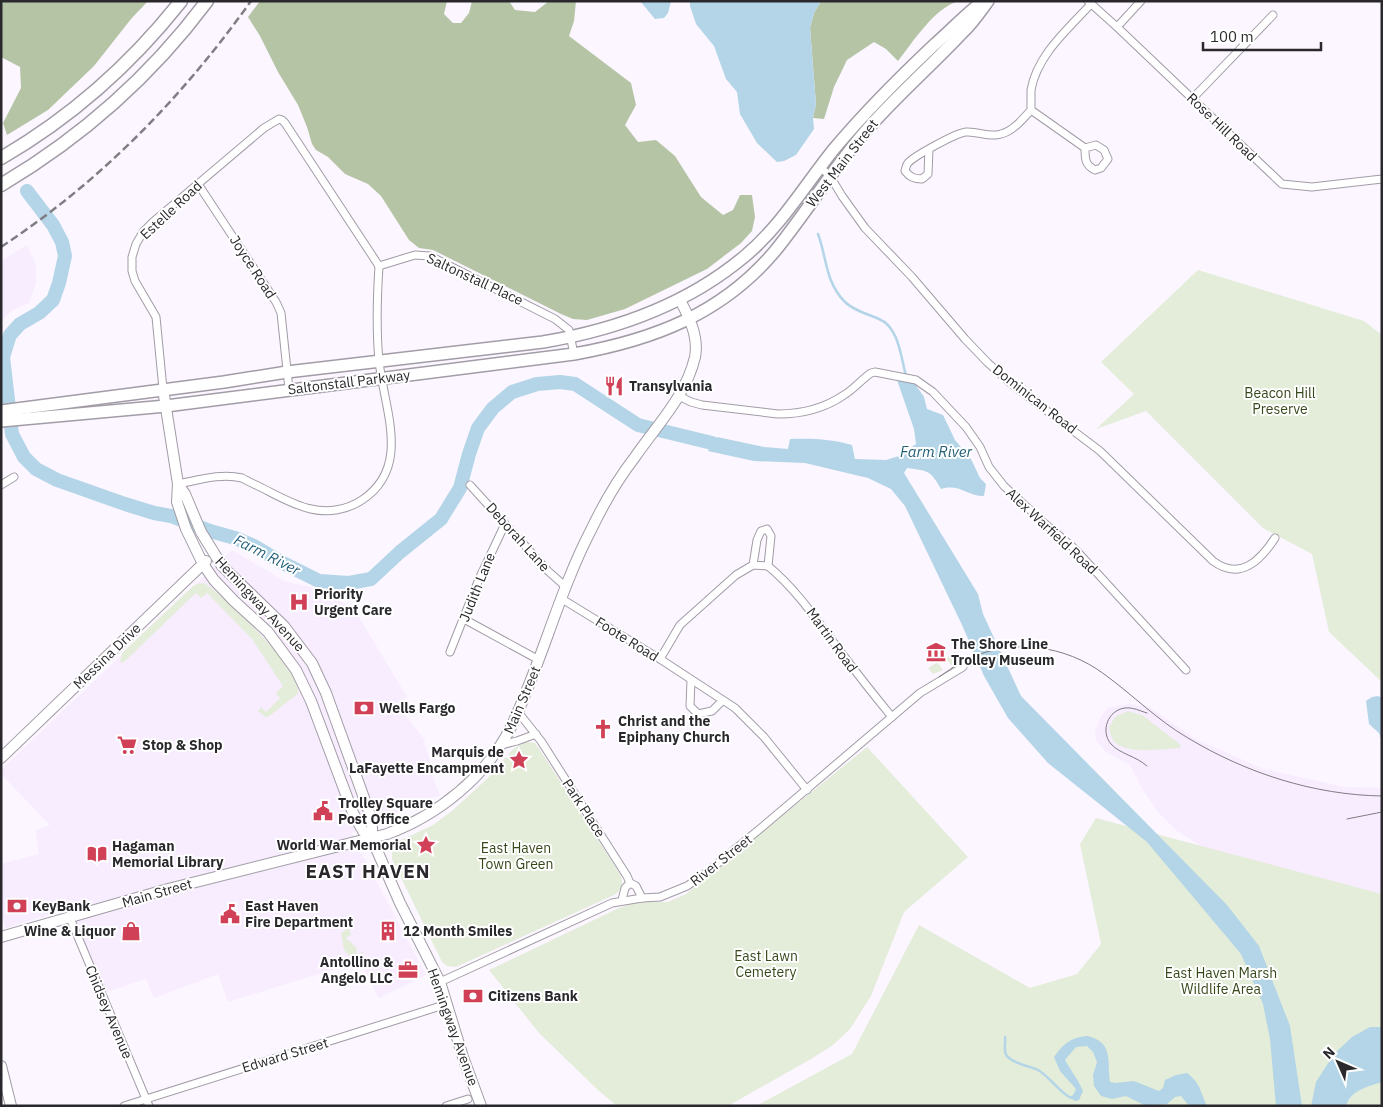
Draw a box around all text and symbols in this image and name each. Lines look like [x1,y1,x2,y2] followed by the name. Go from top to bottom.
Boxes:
[1203,20,1320,52] scale bar
[1210,27,1254,46] text: 100 m
[1183,89,1261,165] street label: Rose Hill Road
[802,115,882,211] street label: West Main Street
[136,177,206,243] street label: Estelle Road
[226,232,280,302] street label: Joyce Road
[424,249,526,309] street label: Saltonstall Place
[989,360,1081,438] street label: Dominican Road
[287,366,411,398] street label: Saltonstall Parkway
[603,375,625,397] restaurant icon: Transylvania
[629,377,713,395] place label: Transylvania
[1244,384,1316,418] park label: Beacon Hill Preserve
[900,442,972,461] water label: Farm River
[1002,484,1102,578] street label: Alex Warfield Road
[482,499,554,576] street label: Deborah Lane
[231,530,304,580] water label: Farm River
[455,549,499,624] street label: Judith Lane
[211,553,309,656] street label: Hemingway Avenue
[314,585,392,619] place label: Priority Urgent Care
[288,591,310,613] hospital icon: Priority Urgent Care
[802,604,862,676] street label: Martin Road
[592,613,662,665] street label: Foote Road
[69,619,145,693] street label: Messina Drive
[951,635,1055,669] place label: The Shore Line Trolley Museum
[925,641,947,663] museum icon: The Shore Line Trolley Museum
[500,663,544,737] street label: Main Street
[353,697,375,719] bank icon: Wells Fargo
[379,699,456,717] place label: Wells Fargo
[618,712,730,746] place label: Christ and the Epiphany Church
[592,718,614,740] church icon: Christ and the Epiphany Church
[116,734,138,756] supermarket icon: Stop & Shop
[142,736,223,754] place label: Stop & Shop
[349,743,504,777] place label: Marquis de LaFayette Encampment
[508,749,530,771] place icon: Marquis de LaFayette Encampment
[558,775,610,841] street label: Park Place
[338,794,433,828] place label: Trolley Square Post Office
[312,800,334,822] public building icon: Trolley Square Post Office
[686,830,756,890] street label: River Street
[415,834,437,856] place icon: World War Memorial
[276,836,411,854] place label: World War Memorial
[112,837,224,871] place label: Hagaman Memorial Library
[479,839,554,873] park label: East Haven Town Green
[86,843,108,865] library icon: Hagaman Memorial Library
[306,859,430,883] district label: EAST HAVEN
[120,874,194,912] street label: Main Street
[6,895,28,917] bank icon: KeyBank
[32,897,91,915] place label: KeyBank
[245,897,353,931] place label: East Haven Fire Department
[219,903,241,925] public building icon: East Haven Fire Department
[120,920,142,942] shop icon: Wine & Liquor
[377,920,399,942] building icon: 12 Month Smiles
[24,922,116,940] place label: Wine & Liquor
[403,922,512,940] place label: 12 Month Smiles
[734,947,798,981] park label: East Lawn Cemetery
[320,953,394,987] place label: Antollino & Angelo LLC
[397,959,419,981] office icon: Antollino & Angelo LLC
[81,963,137,1062] street label: Chidsey Avenue
[1165,964,1277,998] park label: East Haven Marsh Wildlife Area
[423,966,483,1089] street label: Hemingway Avenue
[462,985,484,1007] bank icon: Citizens Bank
[488,987,579,1005] place label: Citizens Bank
[240,1033,330,1077] street label: Edward Street
[1313,1037,1363,1087] north arrow
[1319,1043,1339,1063] text: N

